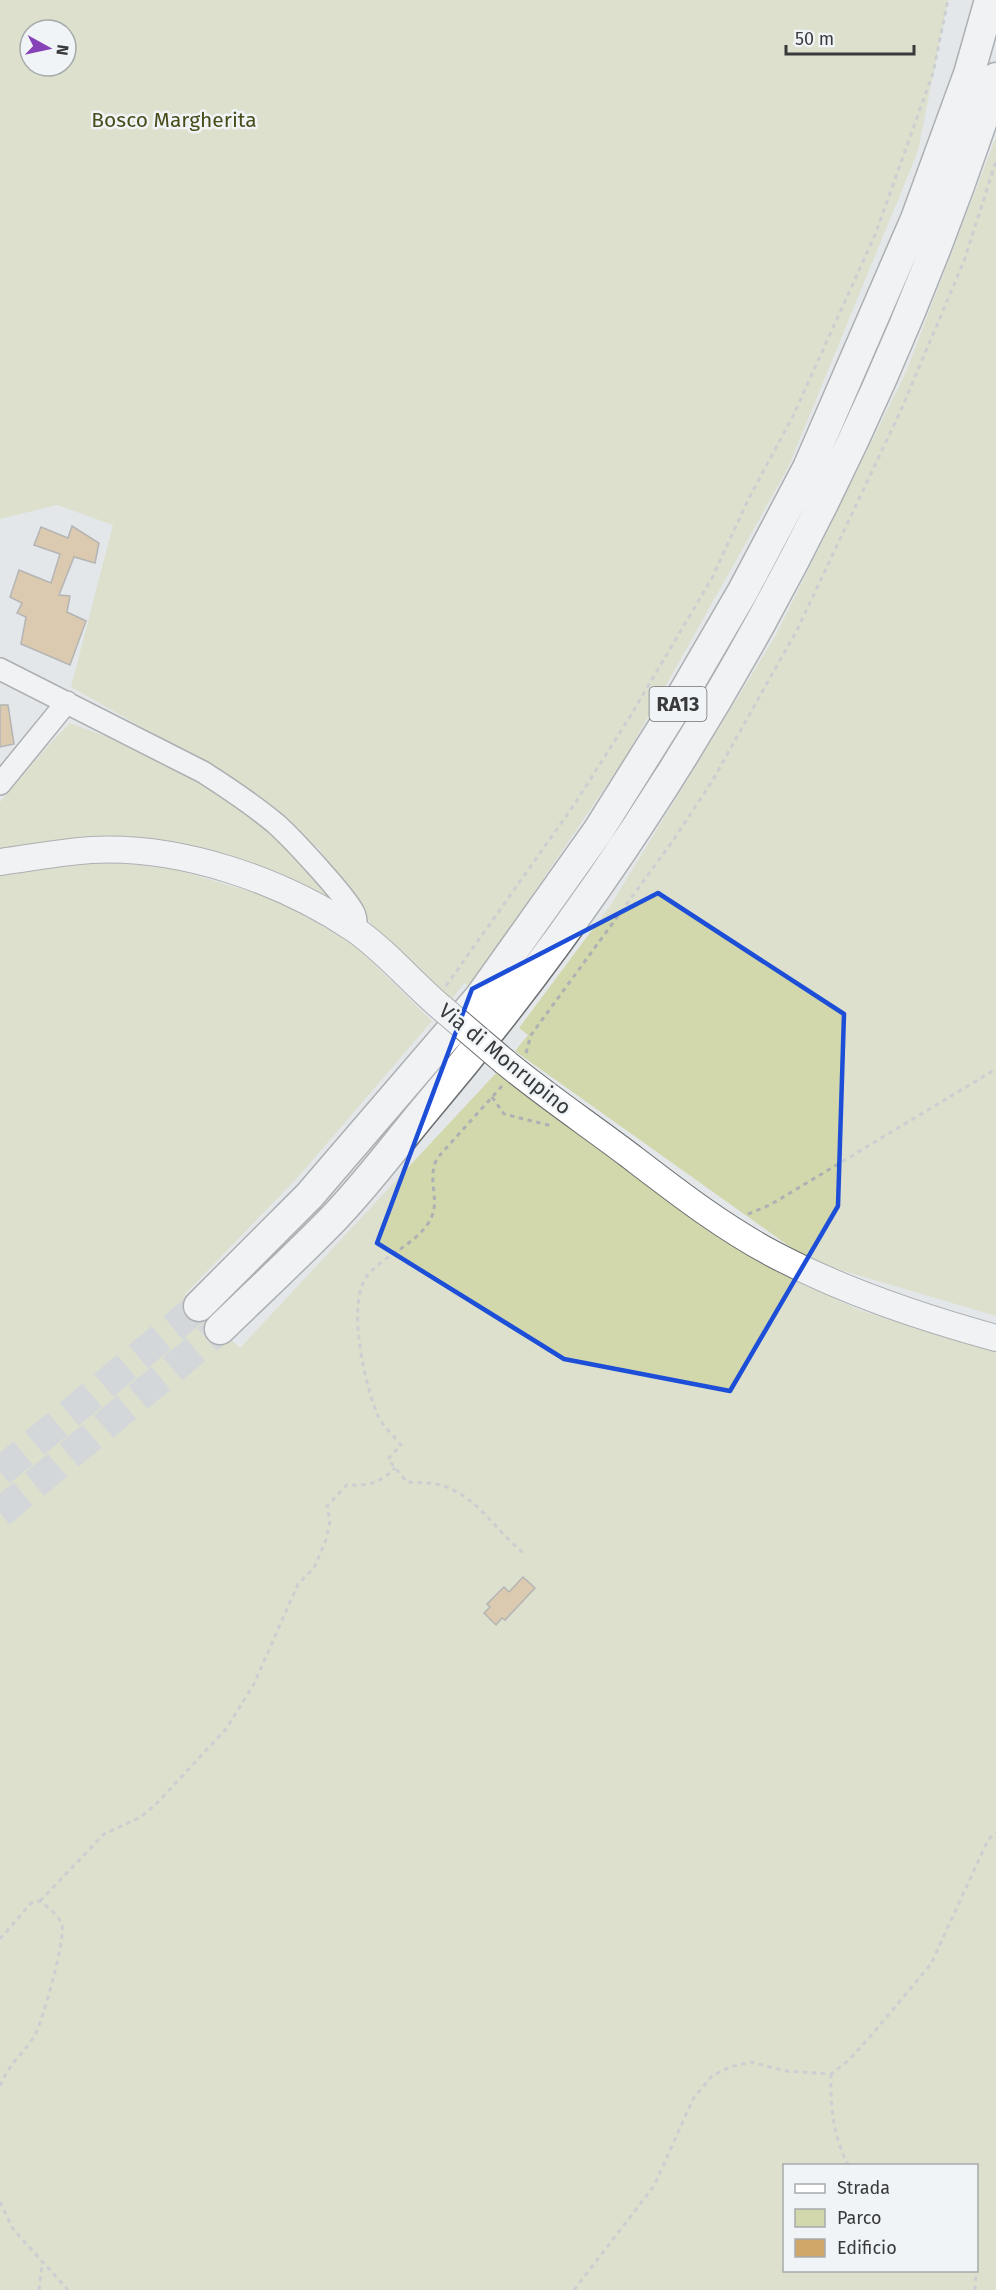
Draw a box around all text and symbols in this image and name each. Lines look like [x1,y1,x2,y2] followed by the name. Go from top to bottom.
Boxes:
[18,18,78,78] north arrow
[786,18,914,56] scale bar
[795,28,834,50] text: 50 m
[52,43,73,57] text: N
[91,107,257,133] park label: Bosco Margherita
[650,687,706,721] road number: RA13
[434,998,576,1120] street label: Via di Monrupino
[783,2164,978,2272] legend
[837,2177,890,2199] text: Strada
[837,2207,881,2229] text: Parco
[837,2237,897,2259] text: Edificio

